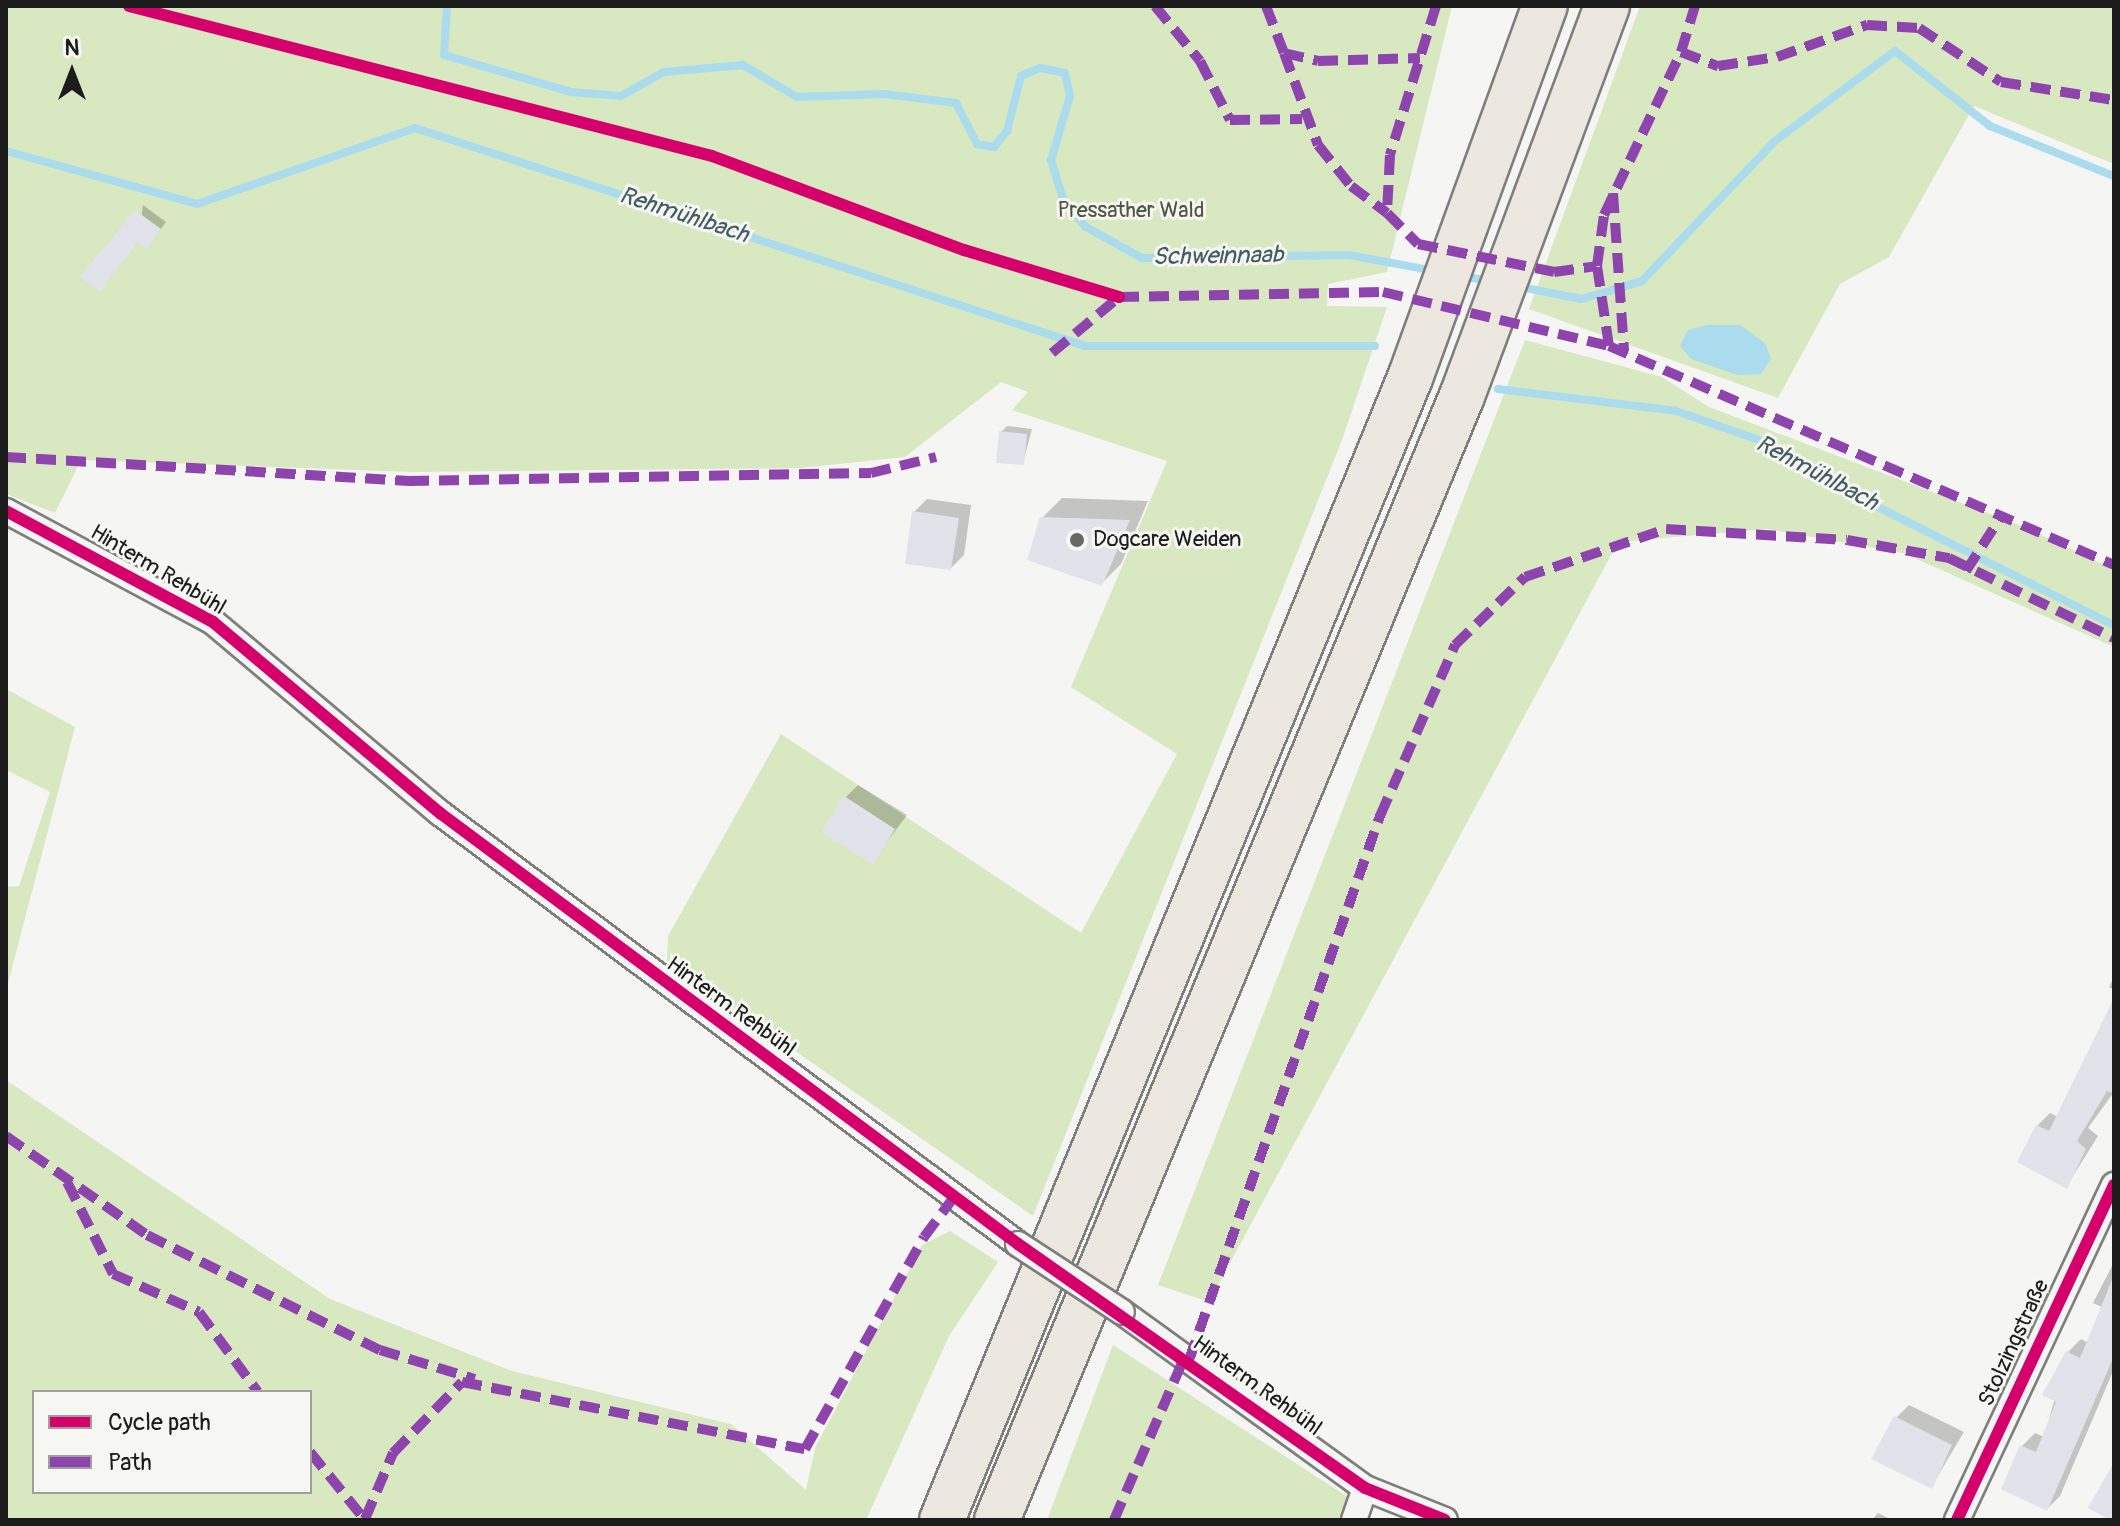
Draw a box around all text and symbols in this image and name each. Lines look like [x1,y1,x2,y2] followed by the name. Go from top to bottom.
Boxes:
[32,32,112,112] north arrow
[65,34,79,62] text: N
[616,181,752,249] water label: Rehmühlbach
[1058,198,1204,224] park label: Pressather Wald
[1152,240,1284,272] water label: Schweinnaab
[1751,429,1883,517] water label: Rehmühlbach
[85,519,231,621] street label: Hinterm Rehbühl
[1093,527,1242,553] place label: Dogcare Weiden
[1068,531,1086,549] marker: Dogcare Weiden
[661,951,801,1063] street label: Hinterm Rehbühl
[1973,1275,2055,1411] street label: Stolzingstraße
[1187,1330,1327,1442] street label: Hinterm Rehbühl
[32,1390,312,1494] legend
[108,1408,211,1437] text: Cycle path
[108,1448,152,1477] text: Path

